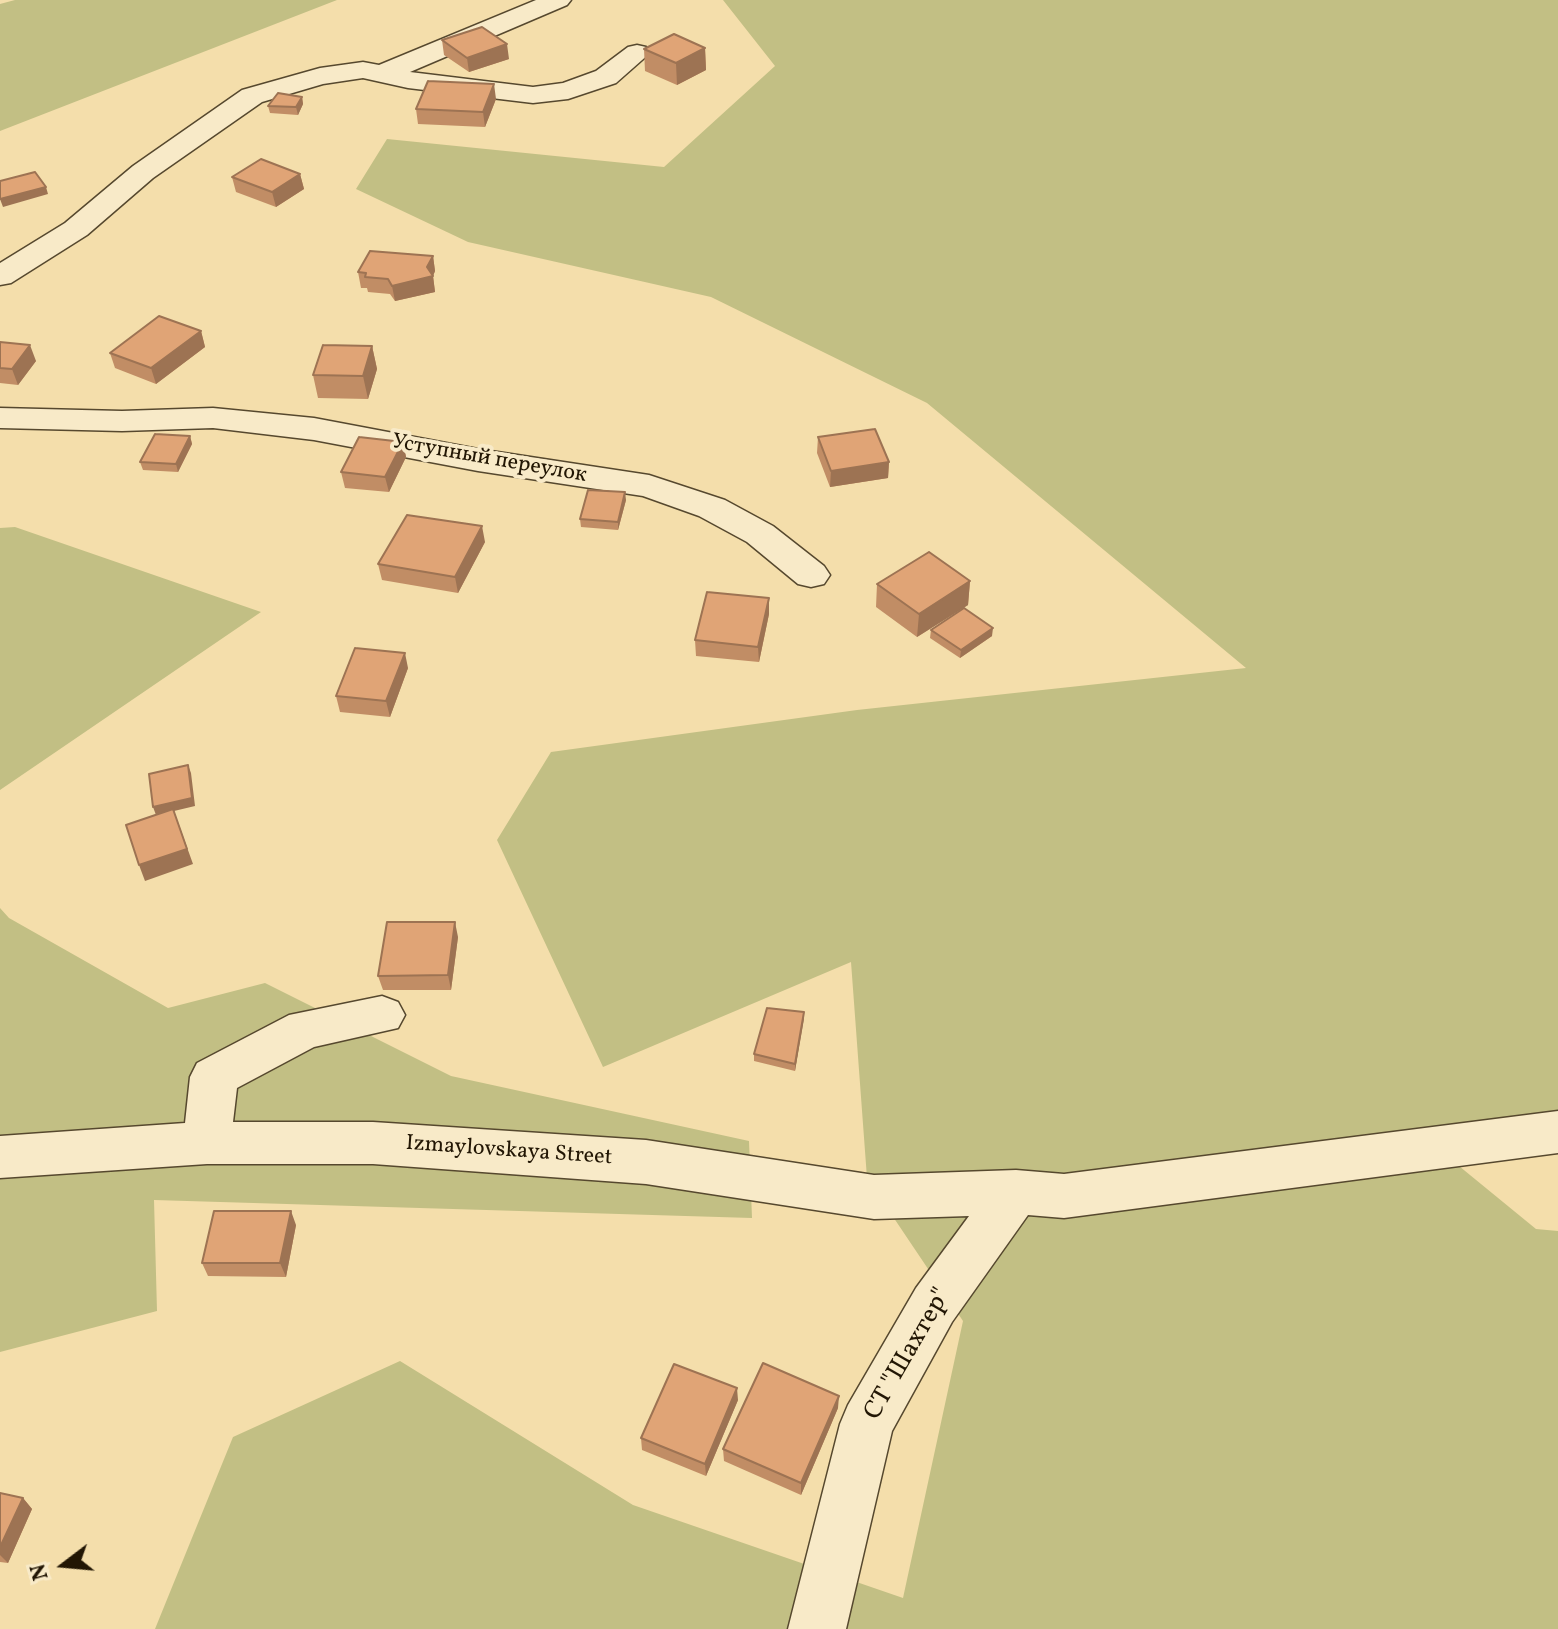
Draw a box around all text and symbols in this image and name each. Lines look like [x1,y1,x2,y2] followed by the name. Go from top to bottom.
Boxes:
[390,430,588,490] street label: Уступный переулок
[405,1132,613,1172] street label: Izmaylovskaya Street
[859,1284,959,1426] street label: СТ "Шахтер"
[24,1525,104,1605] north arrow
[23,1560,58,1584] text: N

